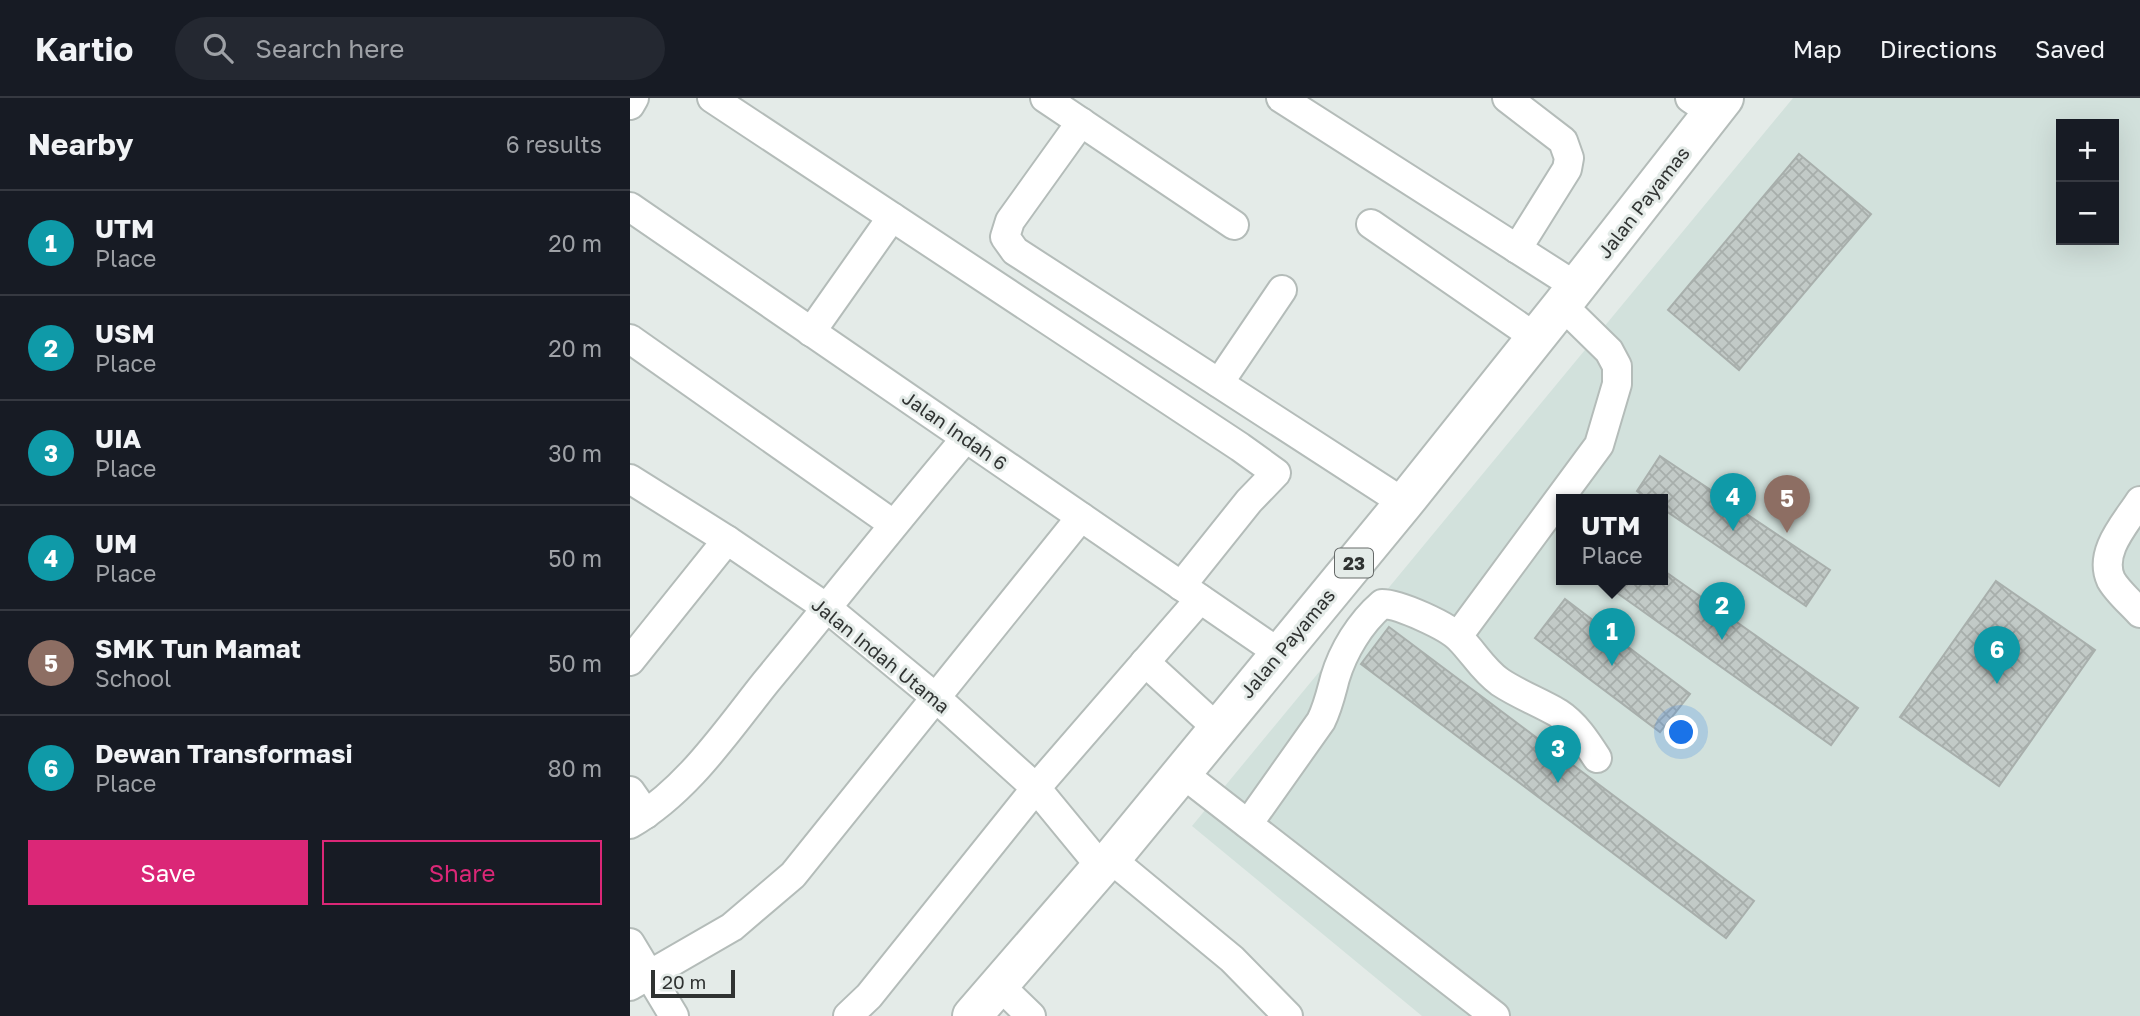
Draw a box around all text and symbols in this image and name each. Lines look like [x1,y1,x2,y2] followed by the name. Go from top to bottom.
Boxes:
[175,17,665,80] search box
[35,29,133,68] text: Kartio
[199,29,237,67] icon: search
[255,33,404,64] text: Search here
[1793,34,1842,63] text: Map
[1880,34,1997,63] text: Directions
[2035,34,2105,63] text: Saved
[2056,119,2119,245] map controls
[2056,119,2119,182] button: +
[28,126,133,162] text: Nearby
[506,130,602,158] text: 6 results
[1592,142,1694,262] street label: Jalan Payamas
[2056,182,2119,245] button: −
[95,213,154,244] text: UTM
[45,229,57,257] text: 1
[548,229,602,257] text: 20 m
[95,244,156,272] text: Place
[95,318,155,349] text: USM
[44,334,58,362] text: 2
[548,334,602,362] text: 20 m
[95,349,156,377] text: Place
[898,385,1012,475] street label: Jalan Indah 6
[95,423,141,454] text: UIA
[44,439,58,467] text: 3
[548,439,602,467] text: 30 m
[95,454,156,482] text: Place
[1710,473,1756,531] pin: 4
[1764,475,1810,533] pin: 5
[1556,494,1668,585] popup
[1581,510,1640,541] text: UTM
[95,528,137,559] text: UM
[1581,541,1643,569] text: Place
[44,544,58,572] text: 4
[548,544,602,572] text: 50 m
[1335,548,1373,578] road number: 23
[95,559,156,587] text: Place
[1699,582,1745,640] pin: 2
[1235,584,1339,702] street label: Jalan Payamas
[807,592,955,718] street label: Jalan Indah Utama
[1589,608,1635,666] pin: 1
[1974,626,2020,684] pin: 6
[95,633,301,664] text: SMK Tun Mamat
[44,649,58,677] text: 5
[548,649,602,677] text: 50 m
[95,664,171,692] text: School
[1664,715,1698,749] your location
[1535,725,1581,783] pin: 3
[95,738,353,769] text: Dewan Transformasi
[44,754,58,782] text: 6
[548,754,602,782] text: 80 m
[95,769,156,797] text: Place
[28,840,308,905] button: Save
[322,840,602,905] button: Share
[651,967,735,999] scale bar
[662,970,706,993] text: 20 m

